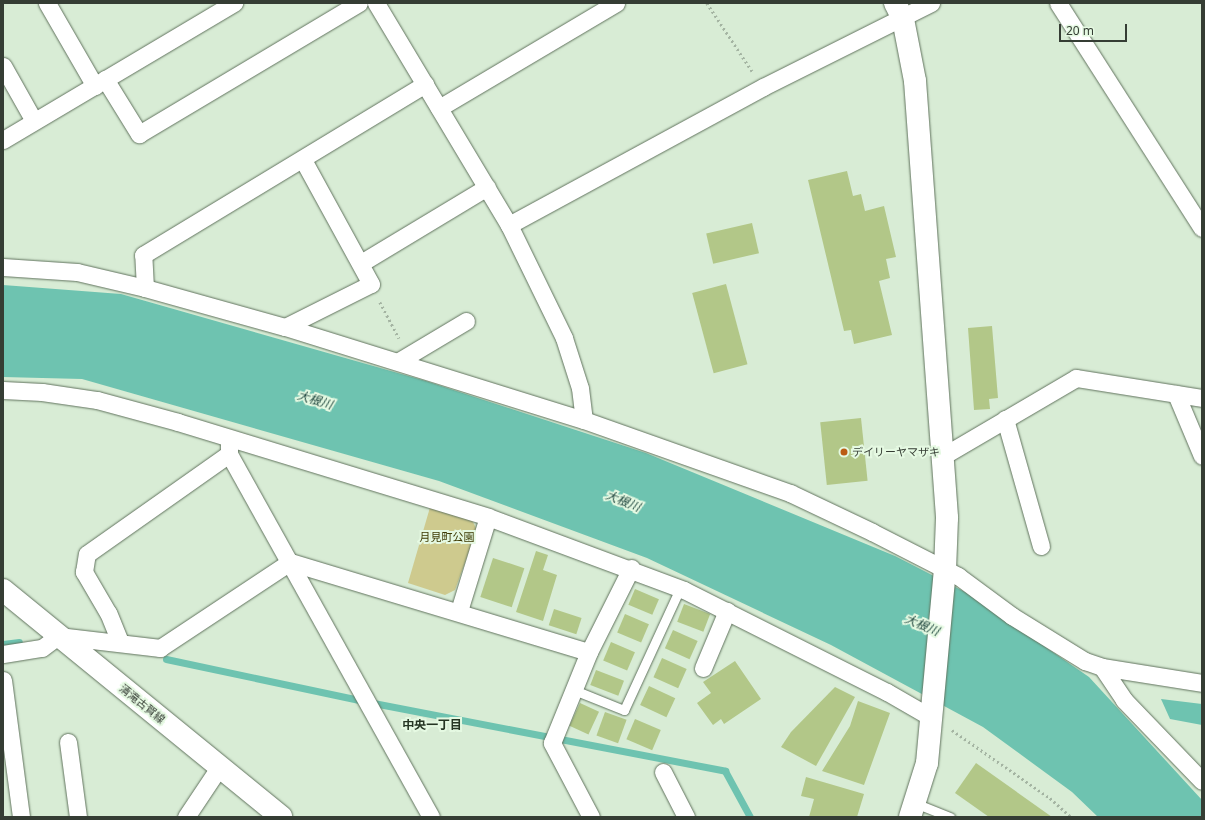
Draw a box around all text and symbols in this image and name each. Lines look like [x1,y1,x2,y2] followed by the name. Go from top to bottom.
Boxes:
[1061,16,1129,42] scale bar
[1066,22,1094,39] text: 20 m
[296,388,334,412] water label: 大根川
[852,445,940,459] place label: デイリーヤマザキ
[839,447,849,457] marker: デイリーヤマザキ
[604,488,642,514] water label: 大根川
[420,530,474,544] park label: 月見町公園
[903,611,941,639] water label: 大根川
[116,682,168,726] street label: 清滝古賀線
[402,718,462,732] district label: 中央一丁目

